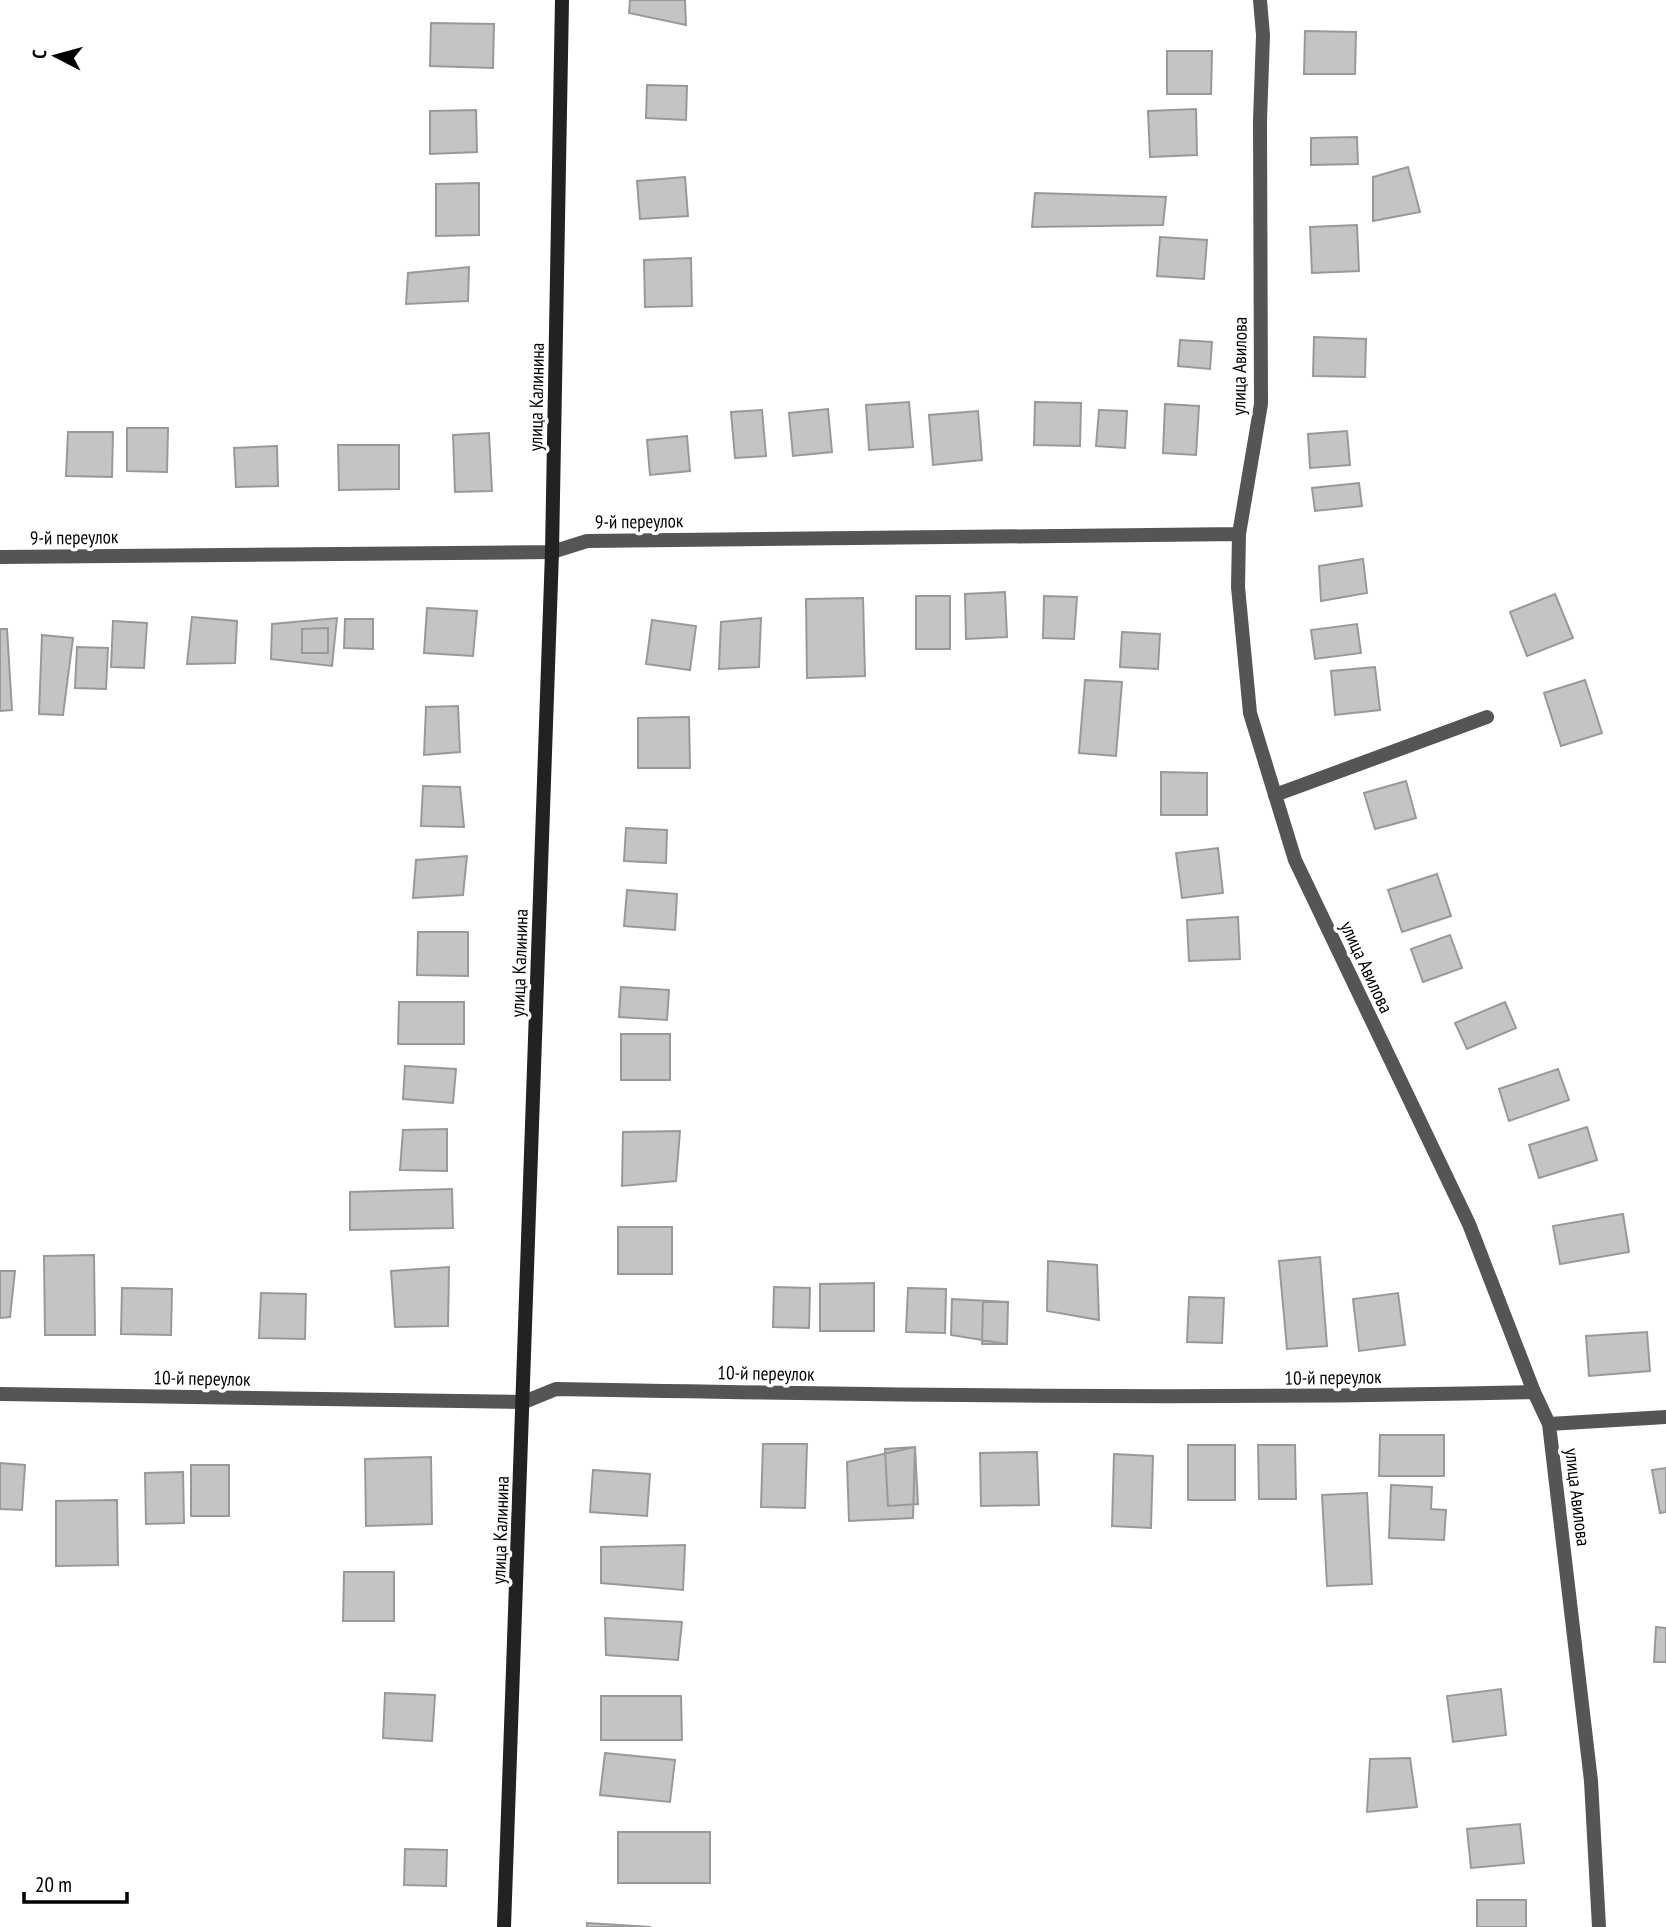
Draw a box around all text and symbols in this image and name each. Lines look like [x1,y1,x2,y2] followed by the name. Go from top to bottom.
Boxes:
[21,21,91,91] north arrow
[27,48,52,60] text: С
[1226,316,1252,416] street label: улица Авилова
[523,343,549,451] street label: улица Калинина
[595,508,684,534] street label: 9-й переулок
[30,524,119,550] street label: 9-й переулок
[505,908,533,1018] street label: улица Калинина
[1335,917,1399,1017] street label: улица Авилова
[717,1360,815,1386] street label: 10-й переулок
[1284,1364,1382,1390] street label: 10-й переулок
[153,1365,251,1391] street label: 10-й переулок
[1560,1447,1596,1547] street label: улица Авилова
[486,1475,514,1585] street label: улица Калинина
[24,1860,128,1904] scale bar
[35,1871,72,1898] text: 20 m

